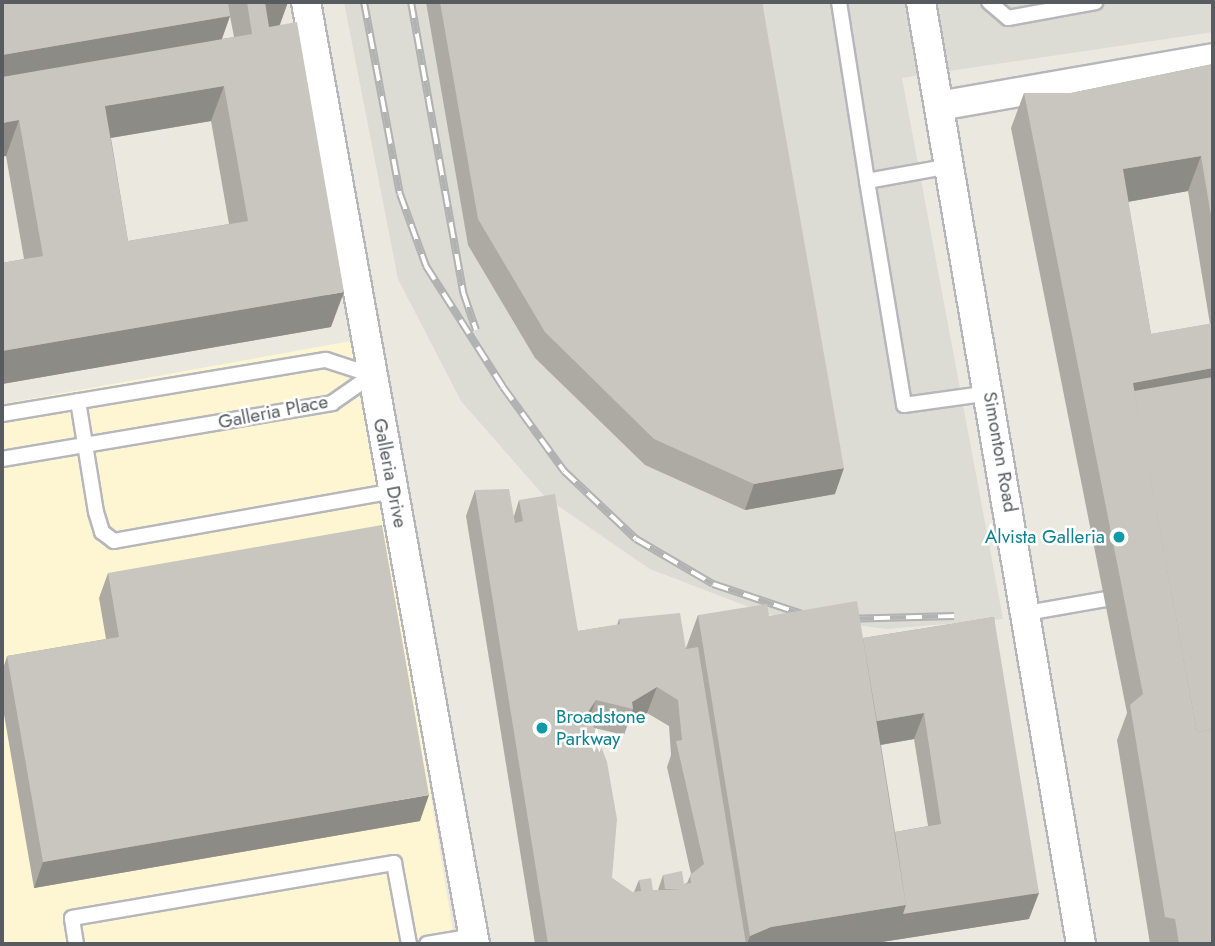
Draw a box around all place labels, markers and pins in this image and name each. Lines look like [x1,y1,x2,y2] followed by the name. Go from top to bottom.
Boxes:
[985,526,1105,548] place label: Alvista Galleria
[1111,529,1127,545] marker: Alvista Galleria
[556,706,646,750] place label: Broadstone Parkway
[534,720,550,736] marker: Broadstone Parkway

